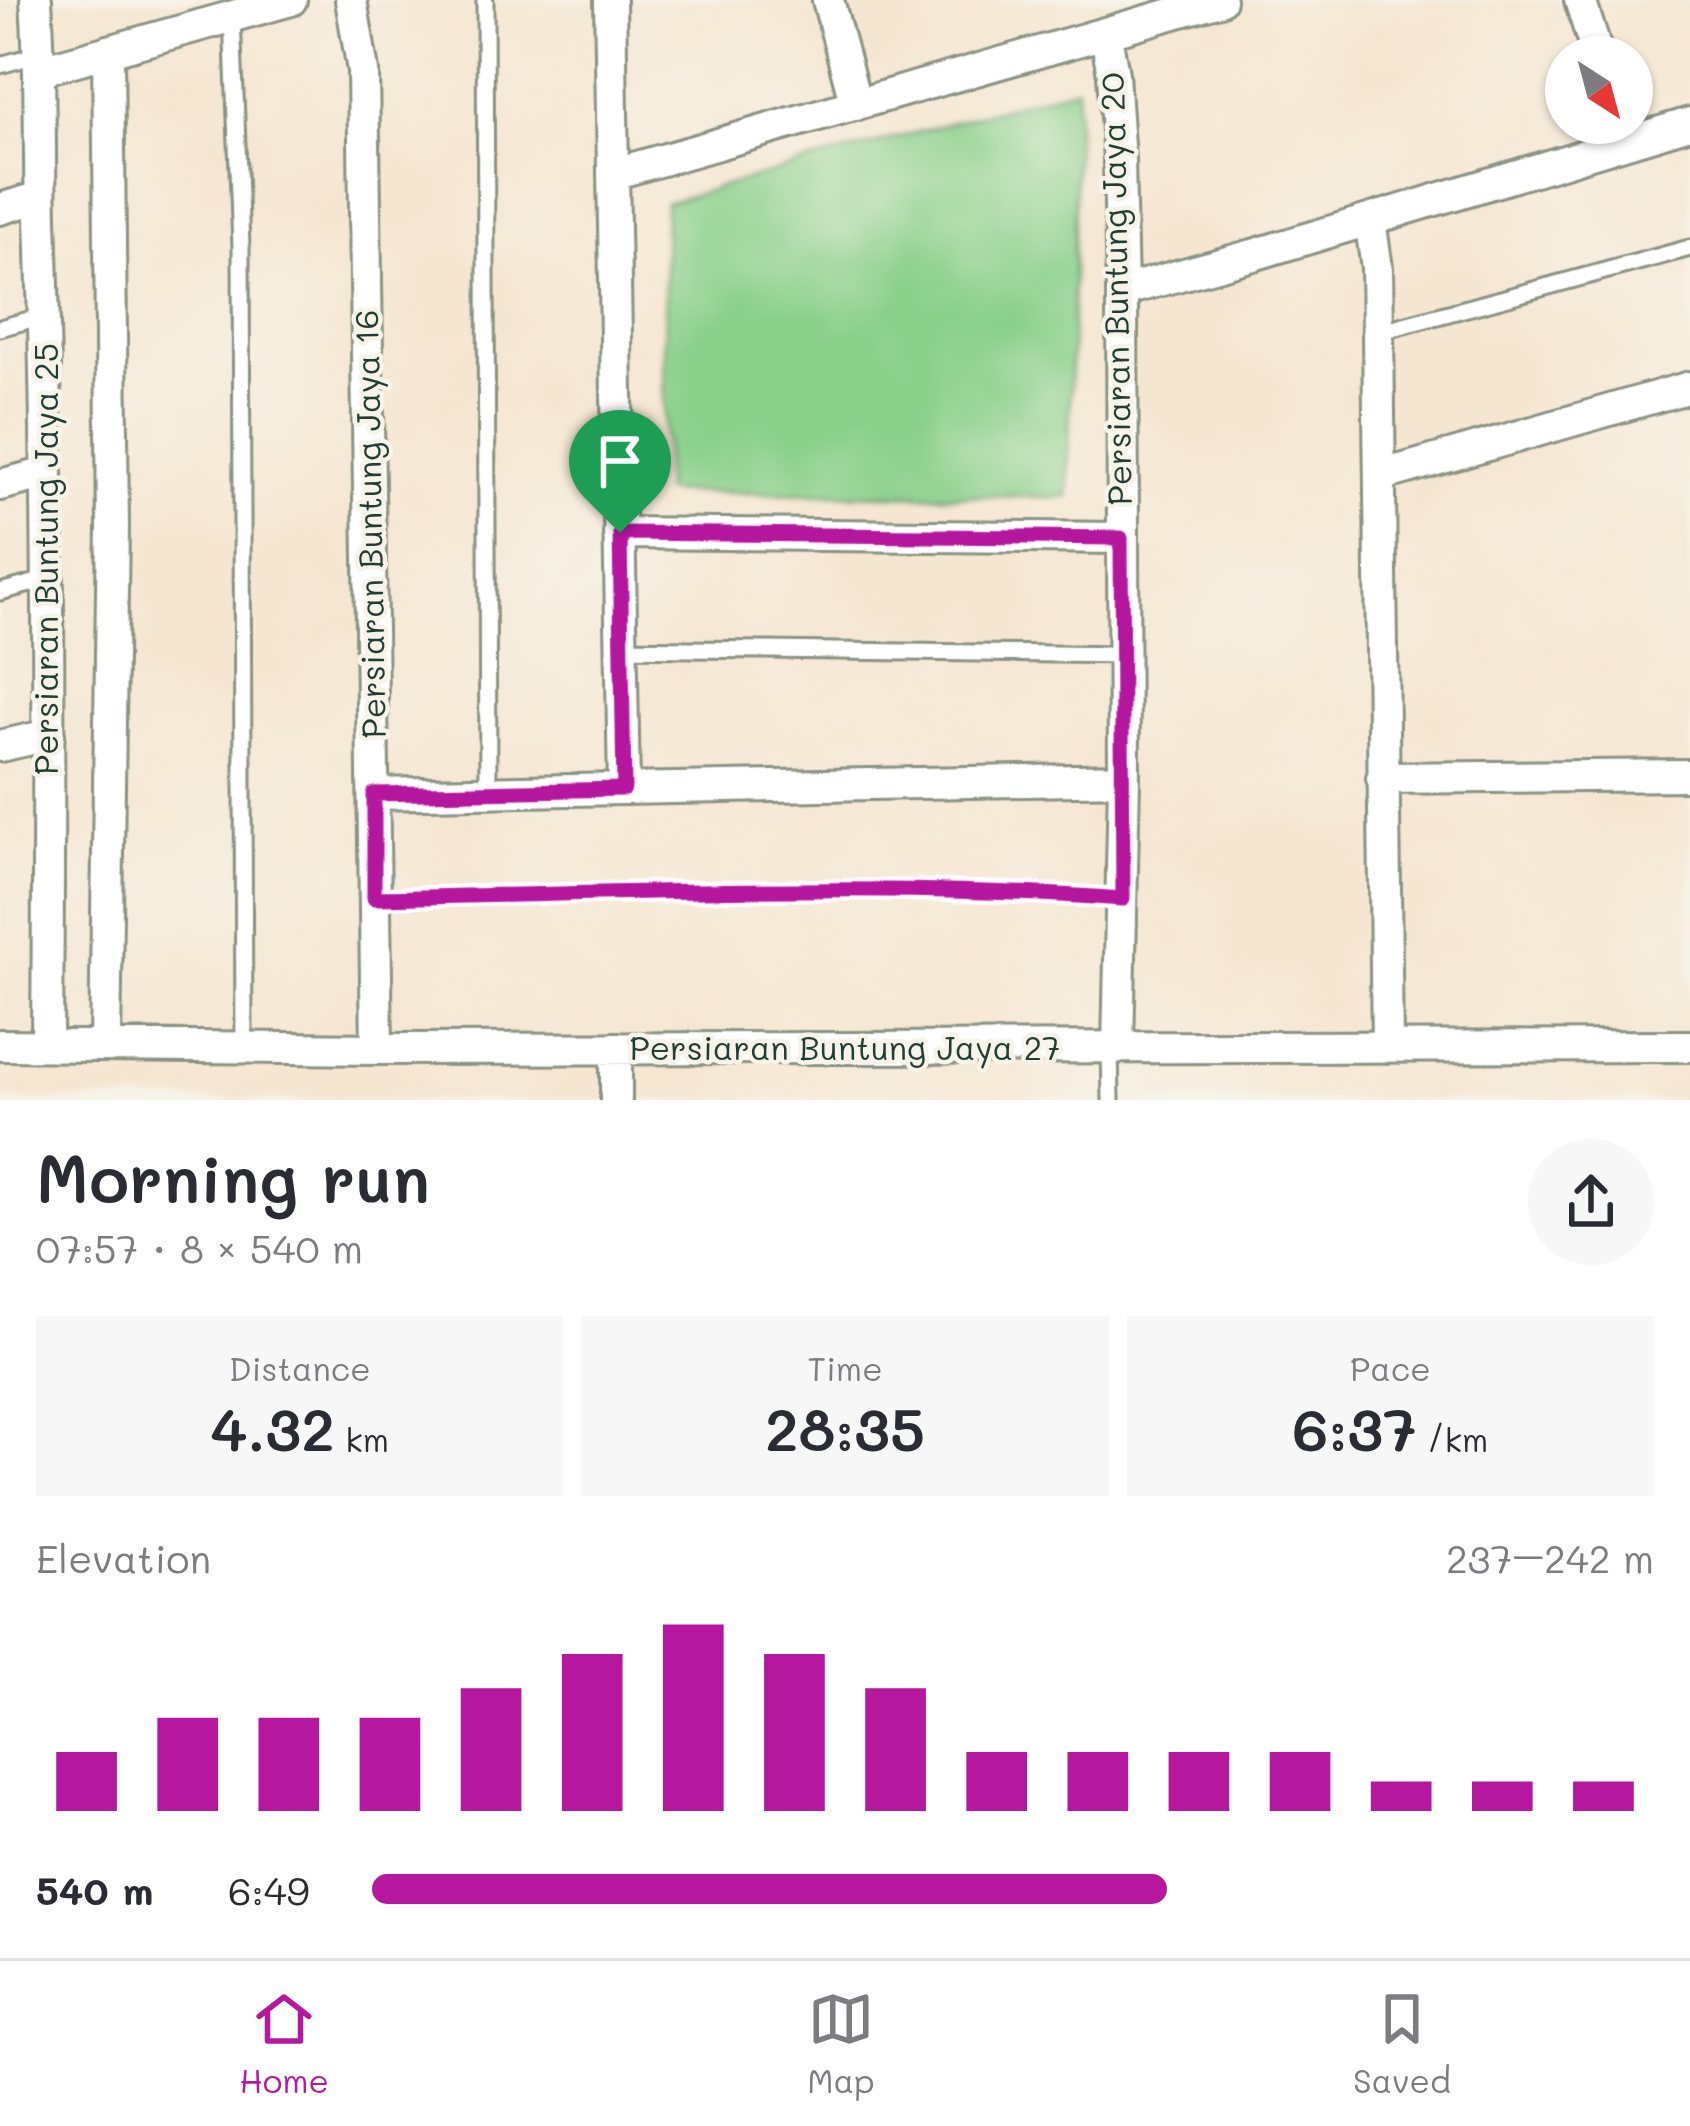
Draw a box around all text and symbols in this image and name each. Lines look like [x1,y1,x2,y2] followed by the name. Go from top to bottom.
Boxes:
[1545,36,1653,144] north arrow
[1545,36,1653,144] map controls
[1089,72,1141,506] street label: Persiaran Buntung Jaya 20
[343,309,395,739] street label: Persiaran Buntung Jaya 16
[23,343,67,775] street label: Persiaran Buntung Jaya 25
[569,410,671,533] pin
[587,428,653,494] icon: arrive
[630,1025,1060,1069] street label: Persiaran Buntung Jaya 27
[36,1134,430,1220] text: Morning run
[1528,1139,1654,1265] button: share
[36,1222,363,1273] text: 07:57 · 8 × 540 m
[229,1346,371,1389] text: Distance
[807,1346,883,1389] text: Time
[1350,1346,1431,1389] text: Pace
[210,1389,335,1467] text: 4.32
[765,1389,925,1467] text: 28:35
[1292,1389,1417,1467] text: 6:37
[335,1417,389,1460] text: km
[1417,1417,1488,1460] text: /km
[36,1532,211,1583] text: Elevation
[1446,1532,1654,1583] text: 237–242 m
[36,1864,154,1915] text: 540 m
[228,1864,310,1915] text: 6:49
[239,1986,329,2101] tab: Home
[807,1986,875,2101] tab: Map
[1353,1986,1451,2101] tab: Saved

